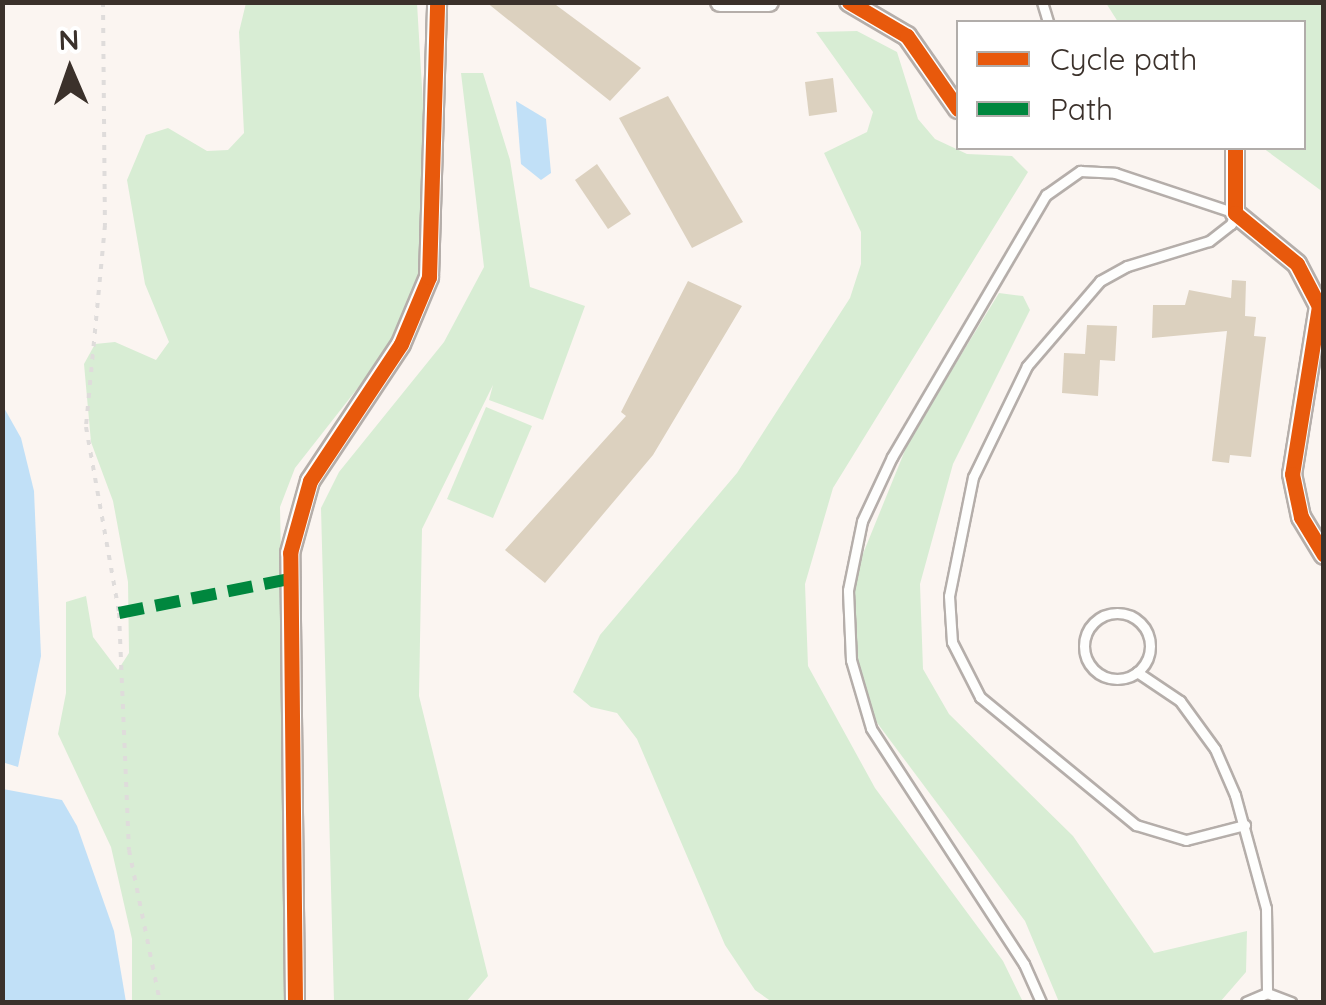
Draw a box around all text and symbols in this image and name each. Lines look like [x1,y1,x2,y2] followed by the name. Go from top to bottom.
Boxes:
[20,20,120,120] north arrow
[956,20,1306,150] legend
[58,22,80,57] text: N
[1050,40,1197,78] text: Cycle path
[1050,90,1113,128] text: Path

